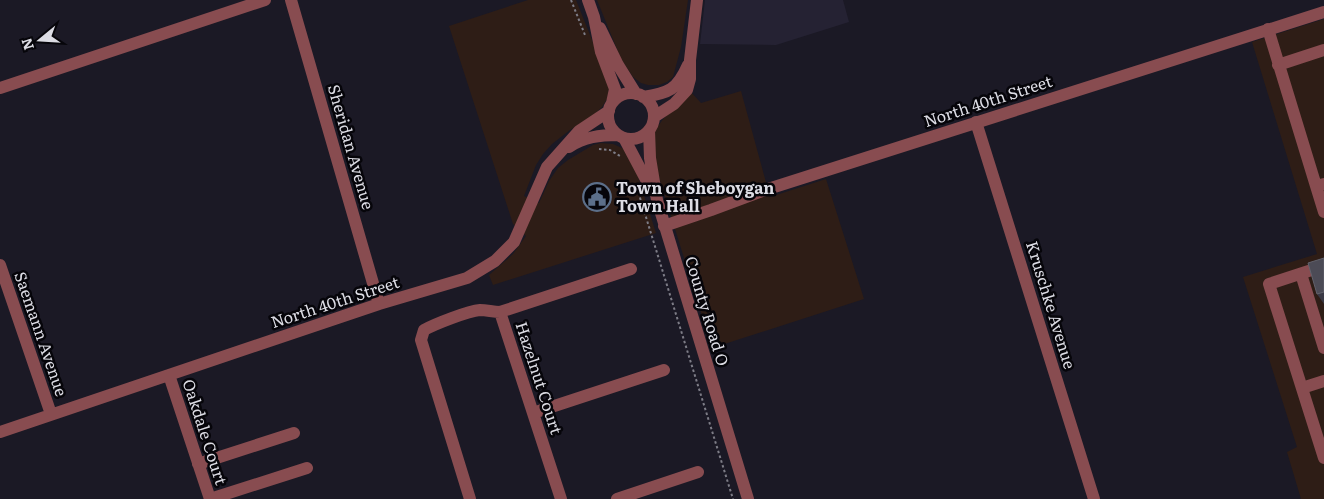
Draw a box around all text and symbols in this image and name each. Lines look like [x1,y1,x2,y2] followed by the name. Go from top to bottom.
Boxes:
[15,15,65,65] north arrow
[15,35,38,53] text: N
[920,68,1055,132] street label: North 40th Street
[323,81,381,212] street label: Sheridan Avenue
[616,175,774,217] place label: Town of Sheboygan Town Hall
[582,182,612,212] public building icon: Town of Sheboygan Town Hall
[1021,238,1083,372] street label: Kruschke Avenue
[680,253,736,369] street label: County Road O
[9,268,75,399] street label: Saemann Avenue
[267,269,402,333] street label: North 40th Street
[510,318,570,438] street label: Hazelnut Court
[178,376,235,488] street label: Oakdale Court

